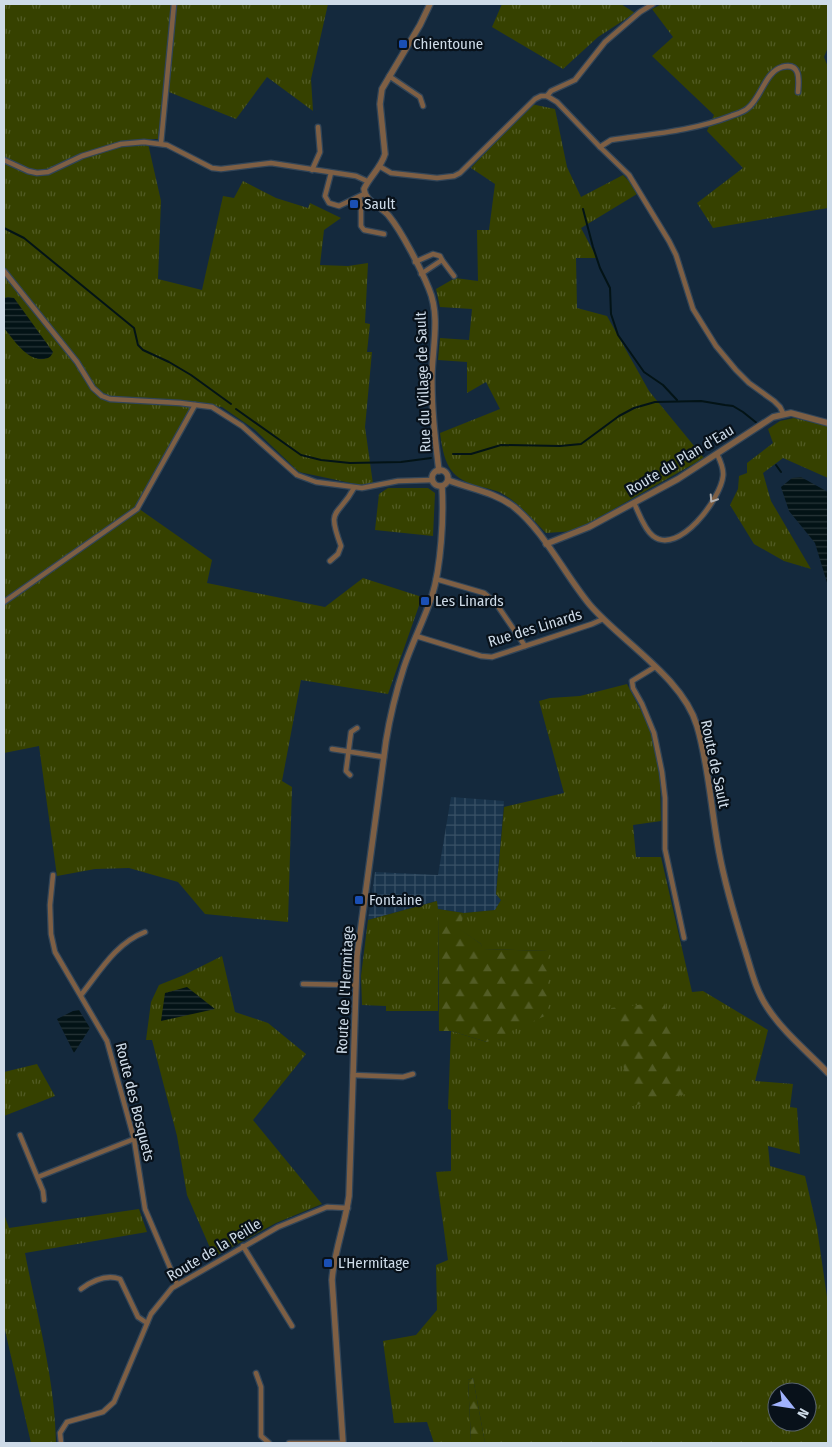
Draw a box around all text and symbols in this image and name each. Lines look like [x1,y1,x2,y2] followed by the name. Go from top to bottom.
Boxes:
[413,35,483,53] place label: Chientoune
[397,38,409,50] marker: Chientoune
[364,195,396,213] place label: Sault
[348,198,360,210] marker: Sault
[412,311,434,453] street label: Rue du Village de Sault
[623,421,737,499] street label: Route du Plan d'Eau
[710,494,720,503] one-way arrow
[435,592,504,610] place label: Les Linards
[419,595,431,607] marker: Les Linards
[486,605,584,651] street label: Rue des Linards
[697,718,733,810] street label: Route de Sault
[369,891,422,909] place label: Fontaine
[353,894,365,906] marker: Fontaine
[333,925,357,1055] street label: Route de l'Hermitage
[112,1041,158,1163] street label: Route des Bosquets
[164,1215,264,1285] street label: Route de la Peille
[338,1254,409,1272] place label: L'Hermitage
[322,1257,334,1269] marker: L'Hermitage
[767,1382,817,1432] north arrow
[793,1405,812,1421] text: N

